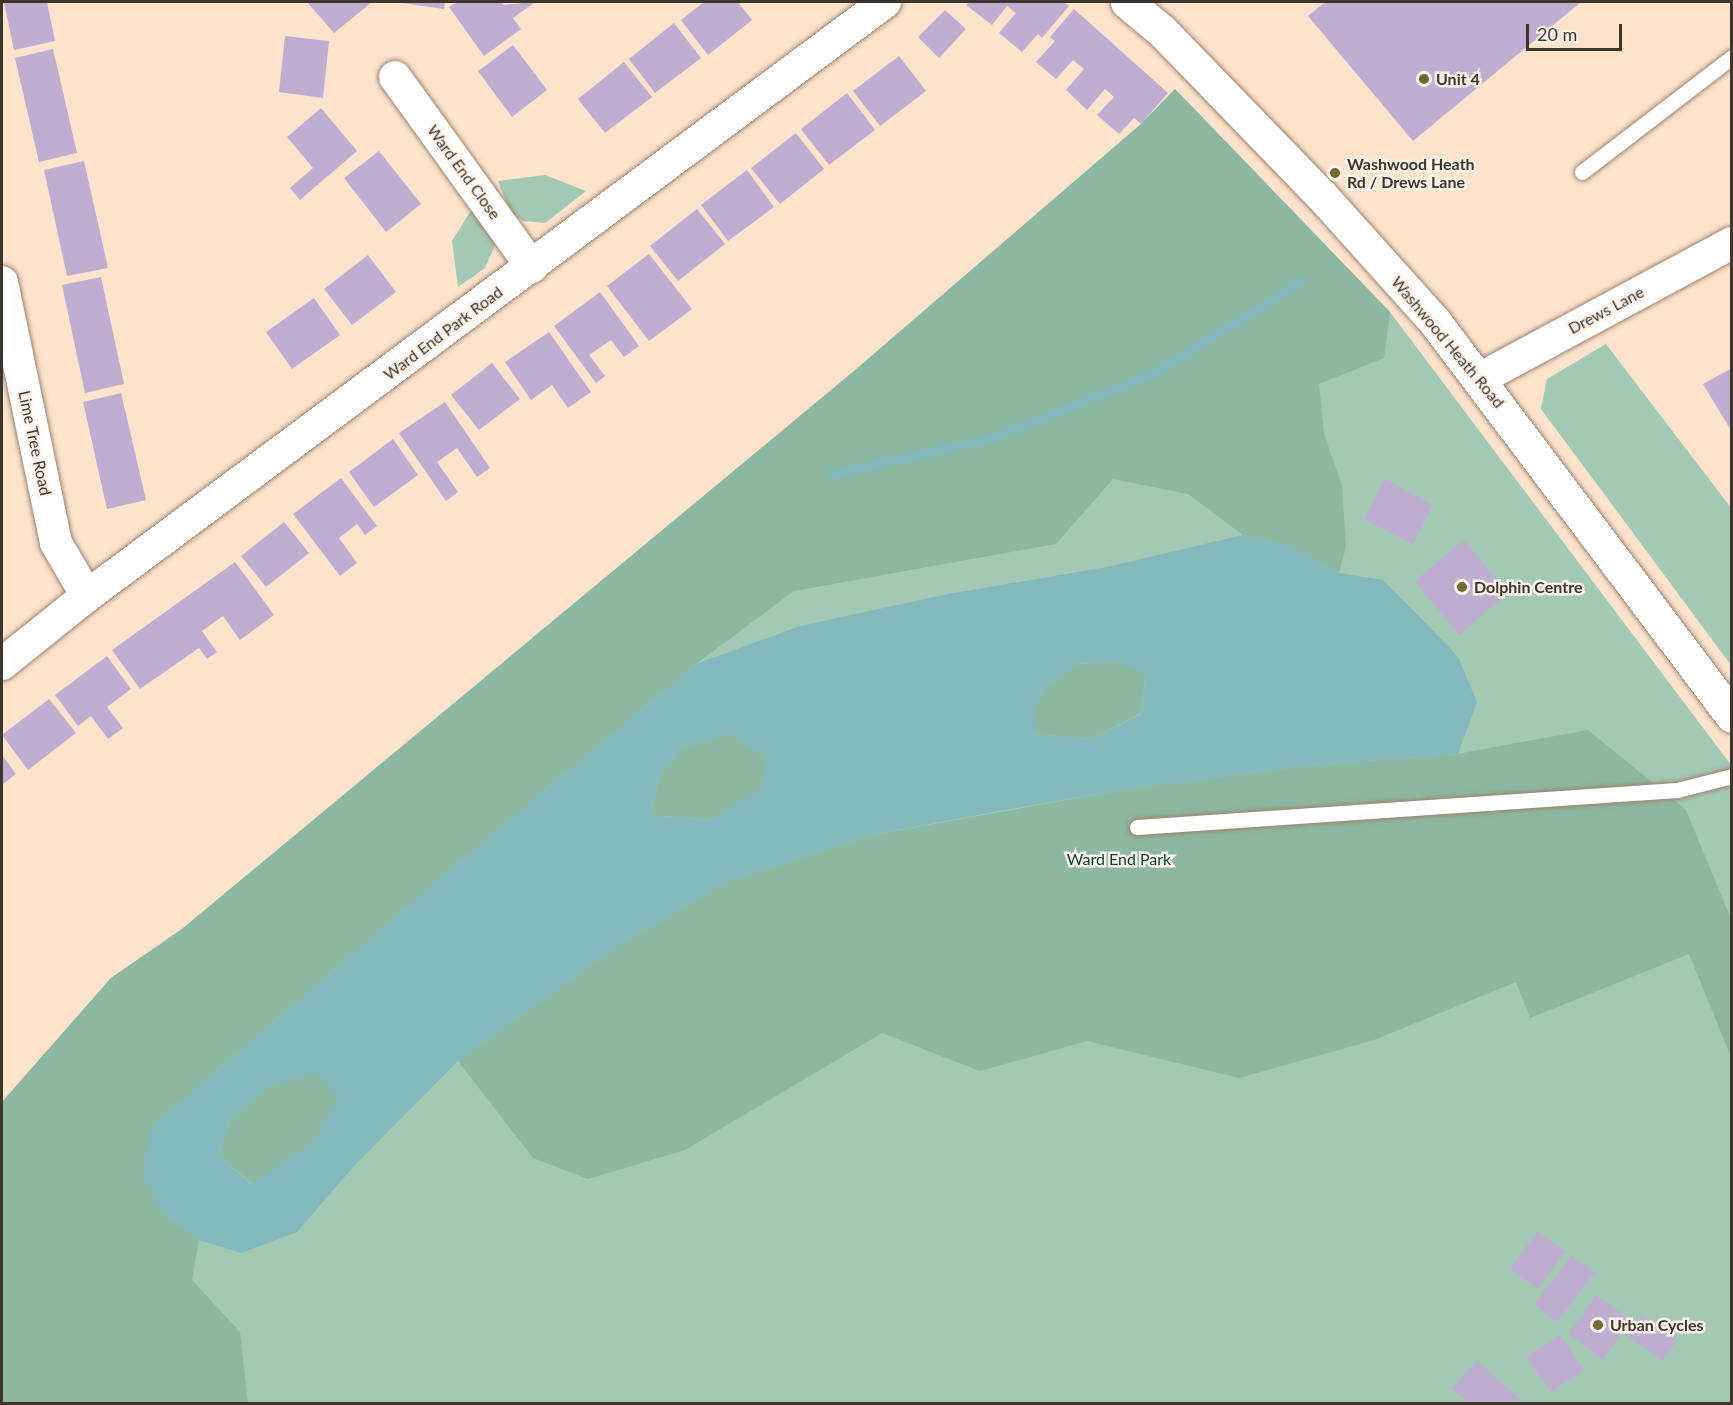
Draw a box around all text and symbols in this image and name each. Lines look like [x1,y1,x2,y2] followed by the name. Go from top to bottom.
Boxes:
[1529,12,1625,50] scale bar
[1537,23,1577,45] text: 20 m
[1436,69,1480,89] place label: Unit 4
[1417,72,1431,86] marker: Unit 4
[423,121,505,223] street label: Ward End Close
[1347,154,1475,192] place label: Washwood Heath Rd / Drews Lane
[1328,166,1342,180] marker: Washwood Heath Rd / Drews Lane
[1387,272,1509,412] street label: Washwood Heath Road
[380,282,506,384] street label: Ward End Park Road
[1565,282,1647,338] street label: Drews Lane
[14,388,56,498] street label: Lime Tree Road
[1474,577,1582,597] place label: Dolphin Centre
[1455,580,1469,594] marker: Dolphin Centre
[1067,849,1171,869] park label: Ward End Park
[1610,1315,1703,1335] place label: Urban Cycles
[1591,1318,1605,1332] marker: Urban Cycles

